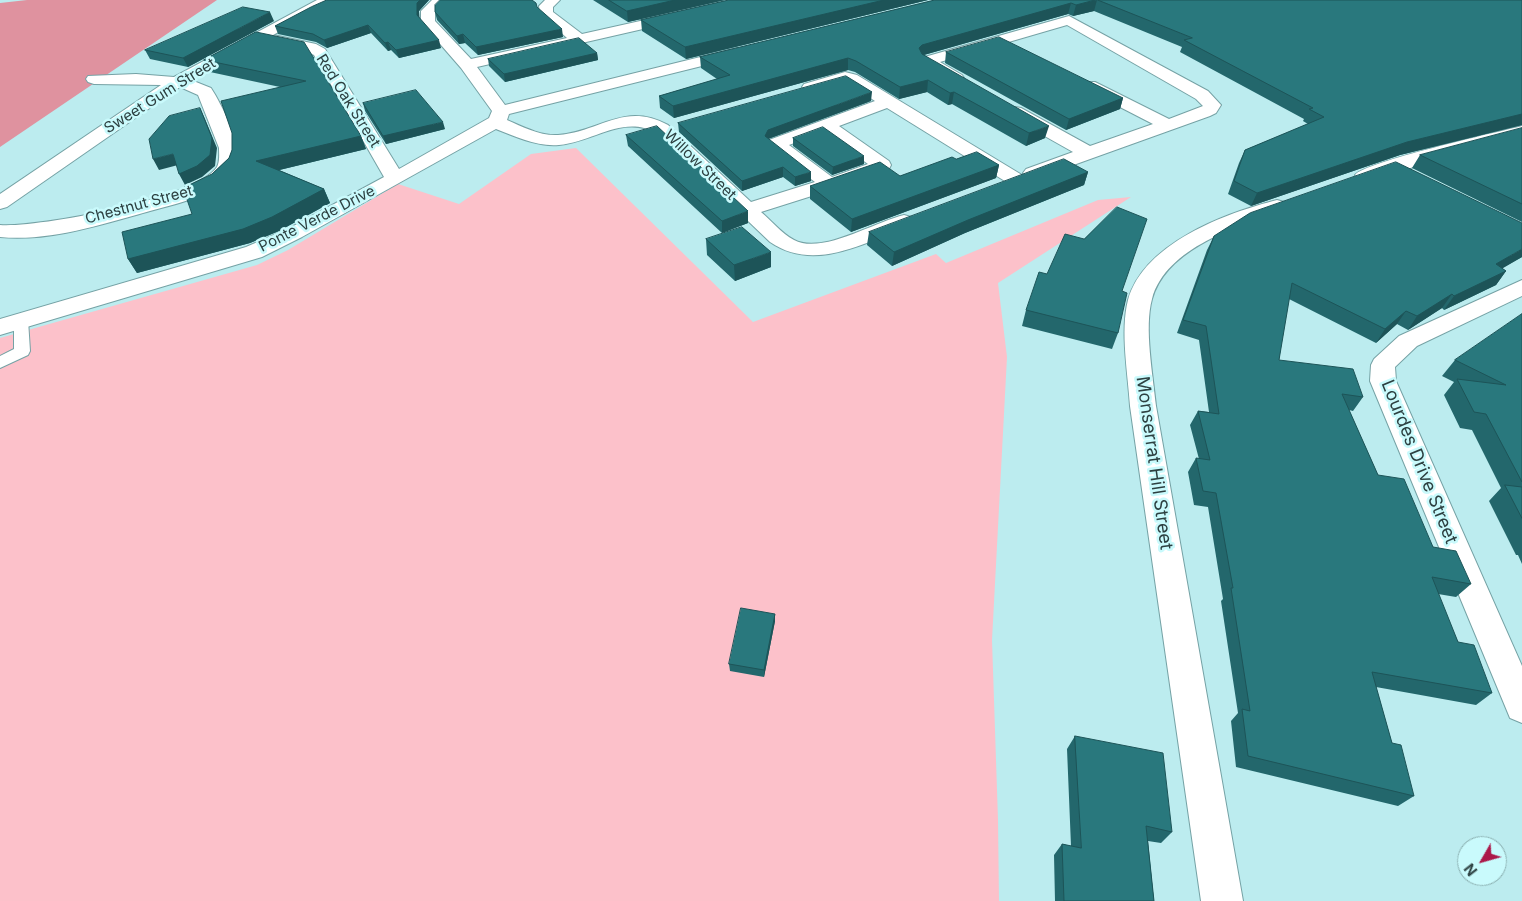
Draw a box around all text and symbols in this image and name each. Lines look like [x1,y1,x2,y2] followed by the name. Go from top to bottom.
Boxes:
[312,51,384,151] street label: Red Oak Street
[101,54,219,138] street label: Sweet Gum Street
[660,126,740,204] street label: Willow Street
[83,182,195,228] street label: Chestnut Street
[256,182,378,256] street label: Ponte Verde Drive
[1131,375,1177,551] street label: Monserrat Hill Street
[1376,377,1462,547] street label: Lourdes Drive Street
[1457,836,1507,886] north arrow
[1461,860,1481,879] text: N

